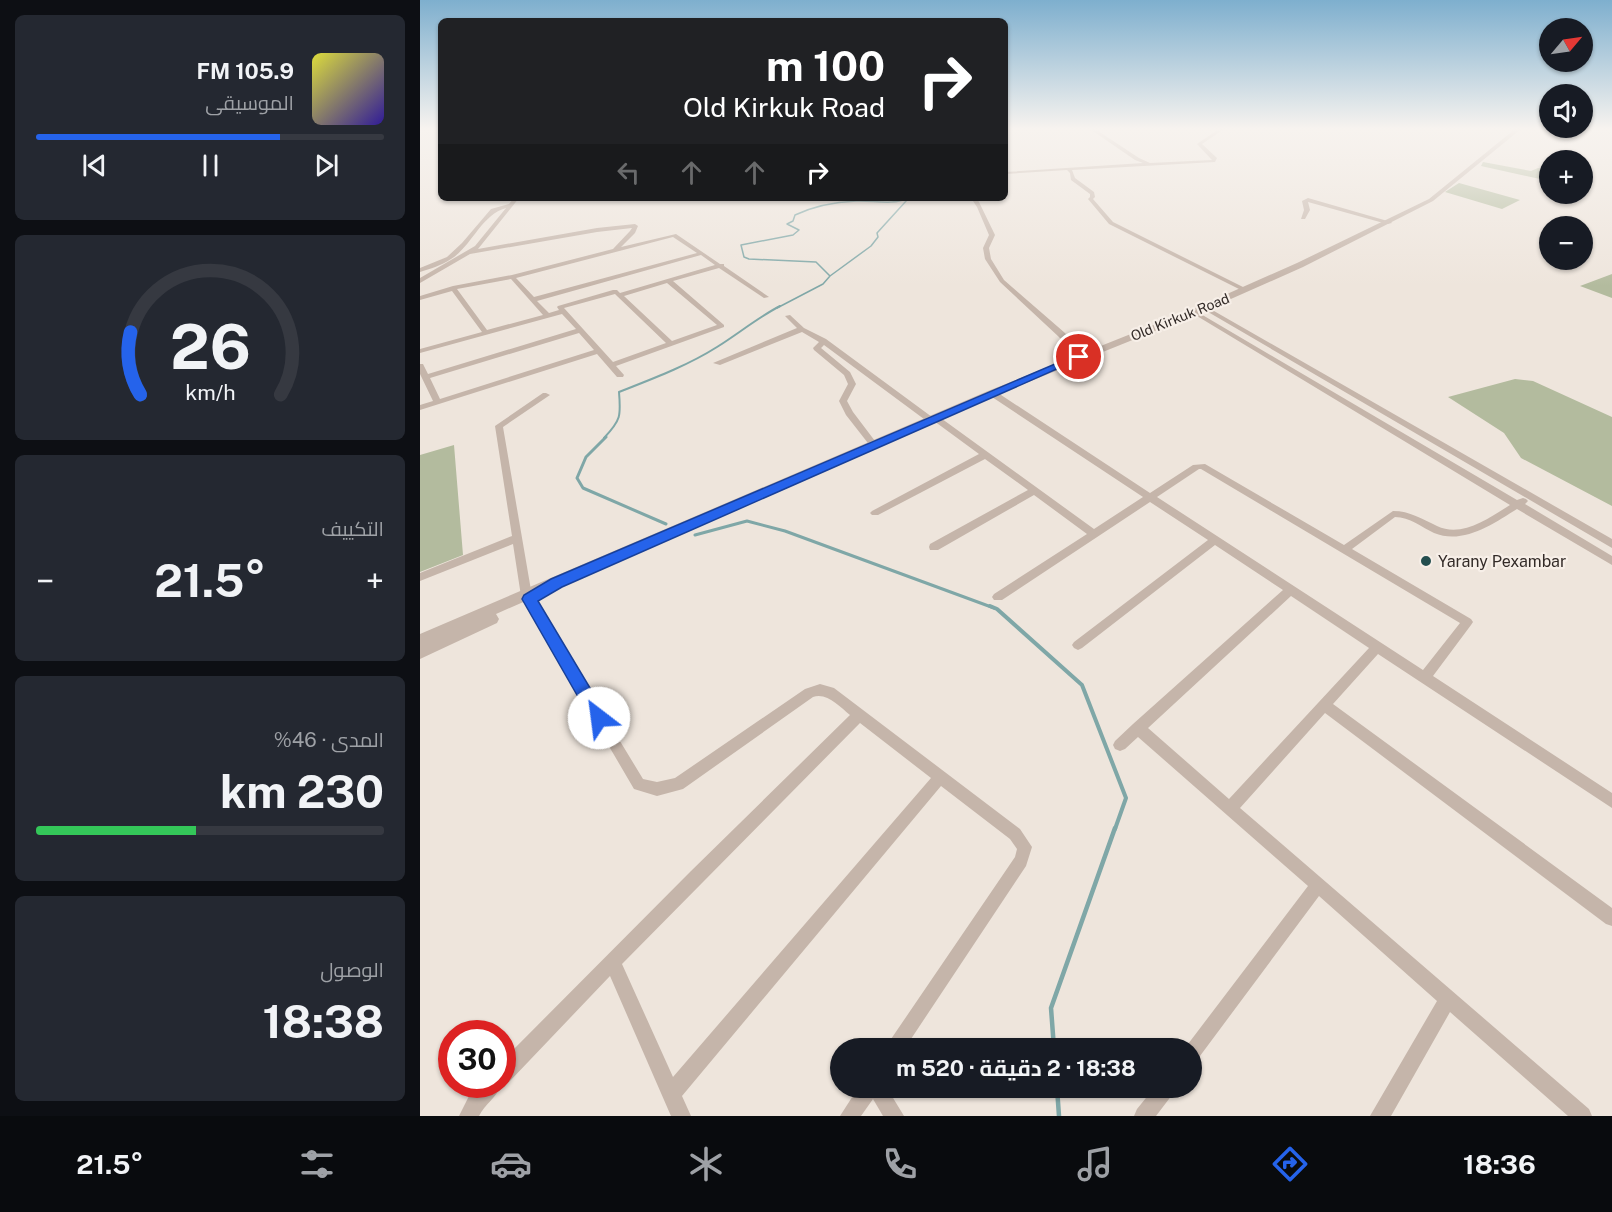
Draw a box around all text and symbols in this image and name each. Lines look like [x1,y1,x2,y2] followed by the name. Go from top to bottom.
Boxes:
[1539,18,1593,72] north arrow
[1539,18,1593,270] map controls
[766,41,885,90] text: 100 m
[906,42,984,120] icon: right
[196,58,294,84] text: 105.9 FM
[1539,84,1593,138] button: sound
[205,91,294,115] text: الموسيقى
[683,91,885,123] text: Old Kirkuk Road
[78,149,111,182] icon: previous
[194,149,227,182] icon: pause
[310,149,343,182] icon: next
[1539,150,1593,204] button: +
[612,156,645,189] icon: left
[675,156,708,189] icon: ahead
[738,156,771,189] icon: ahead
[801,156,834,189] icon: right
[1539,216,1593,270] button: −
[1128,290,1232,344] street label: Old Kirkuk Road
[170,310,250,383] text: 26
[1053,331,1104,382] pin
[1062,340,1095,373] icon: arrive
[185,380,235,405] text: km/h
[321,517,384,541] text: التكييف
[1438,552,1566,571] place label: Yarany Pexambar
[154,554,266,607] text: 21.5°
[1419,554,1433,568] marker: Yarany Pexambar
[36,562,54,600] text: −
[366,562,384,600] text: +
[567,686,631,750] position arrow
[274,728,384,752] text: المدى · 46%
[220,765,384,818] text: 230 km
[320,958,384,982] text: الوصول
[262,995,384,1048] text: 18:38
[438,1020,516,1098] speed limit sign: 30
[896,1055,1136,1081] text: 18:38 · 2 دقيقة · 520 m
[296,1143,338,1185] icon: filters
[490,1143,532,1185] icon: car
[685,1143,727,1185] icon: climate
[879,1143,921,1185] icon: phone
[1074,1143,1116,1185] icon: music
[1269,1143,1311,1185] icon: directions
[76,1148,143,1180] text: 21.5°
[1463,1148,1536,1180] text: 18:36

